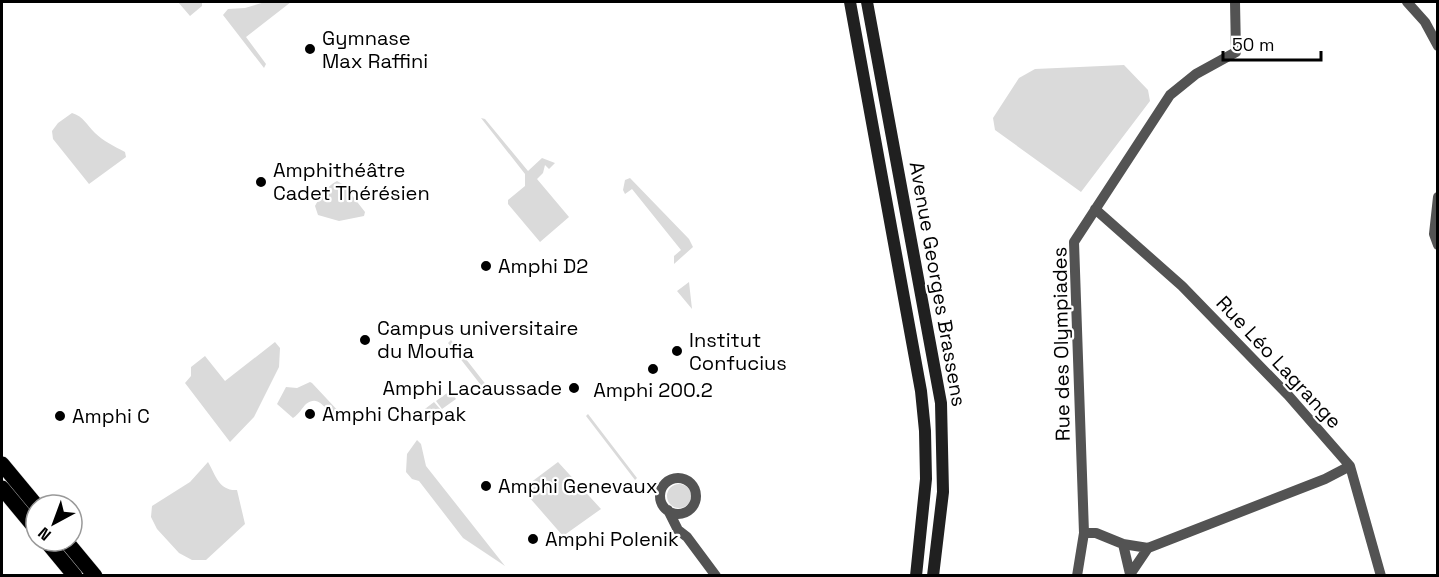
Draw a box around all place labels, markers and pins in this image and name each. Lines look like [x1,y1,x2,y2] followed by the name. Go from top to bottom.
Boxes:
[322,25,428,74] place label: Gymnase Max Raffini
[303,42,317,56] marker: Gymnase Max Raffini
[273,157,430,206] place label: Amphithéâtre Cadet Thérésien
[254,175,268,189] marker: Amphithéâtre Cadet Thérésien
[498,253,588,279] place label: Amphi D2
[479,259,493,273] marker: Amphi D2
[377,315,578,364] place label: Campus universitaire du Moufia
[689,327,787,376] place label: Institut Confucius
[358,333,372,347] marker: Campus universitaire du Moufia
[670,344,684,358] marker: Institut Confucius
[646,362,660,376] marker: Amphi 200.2
[382,375,562,401] place label: Amphi Lacaussade
[593,377,713,403] place label: Amphi 200.2
[567,381,581,395] marker: Amphi Lacaussade
[322,401,466,427] place label: Amphi Charpak
[72,403,150,429] place label: Amphi C
[303,407,317,421] marker: Amphi Charpak
[53,409,67,423] marker: Amphi C
[498,473,658,499] place label: Amphi Genevaux
[479,479,493,493] marker: Amphi Genevaux
[545,526,679,552] place label: Amphi Polenik
[526,532,540,546] marker: Amphi Polenik

